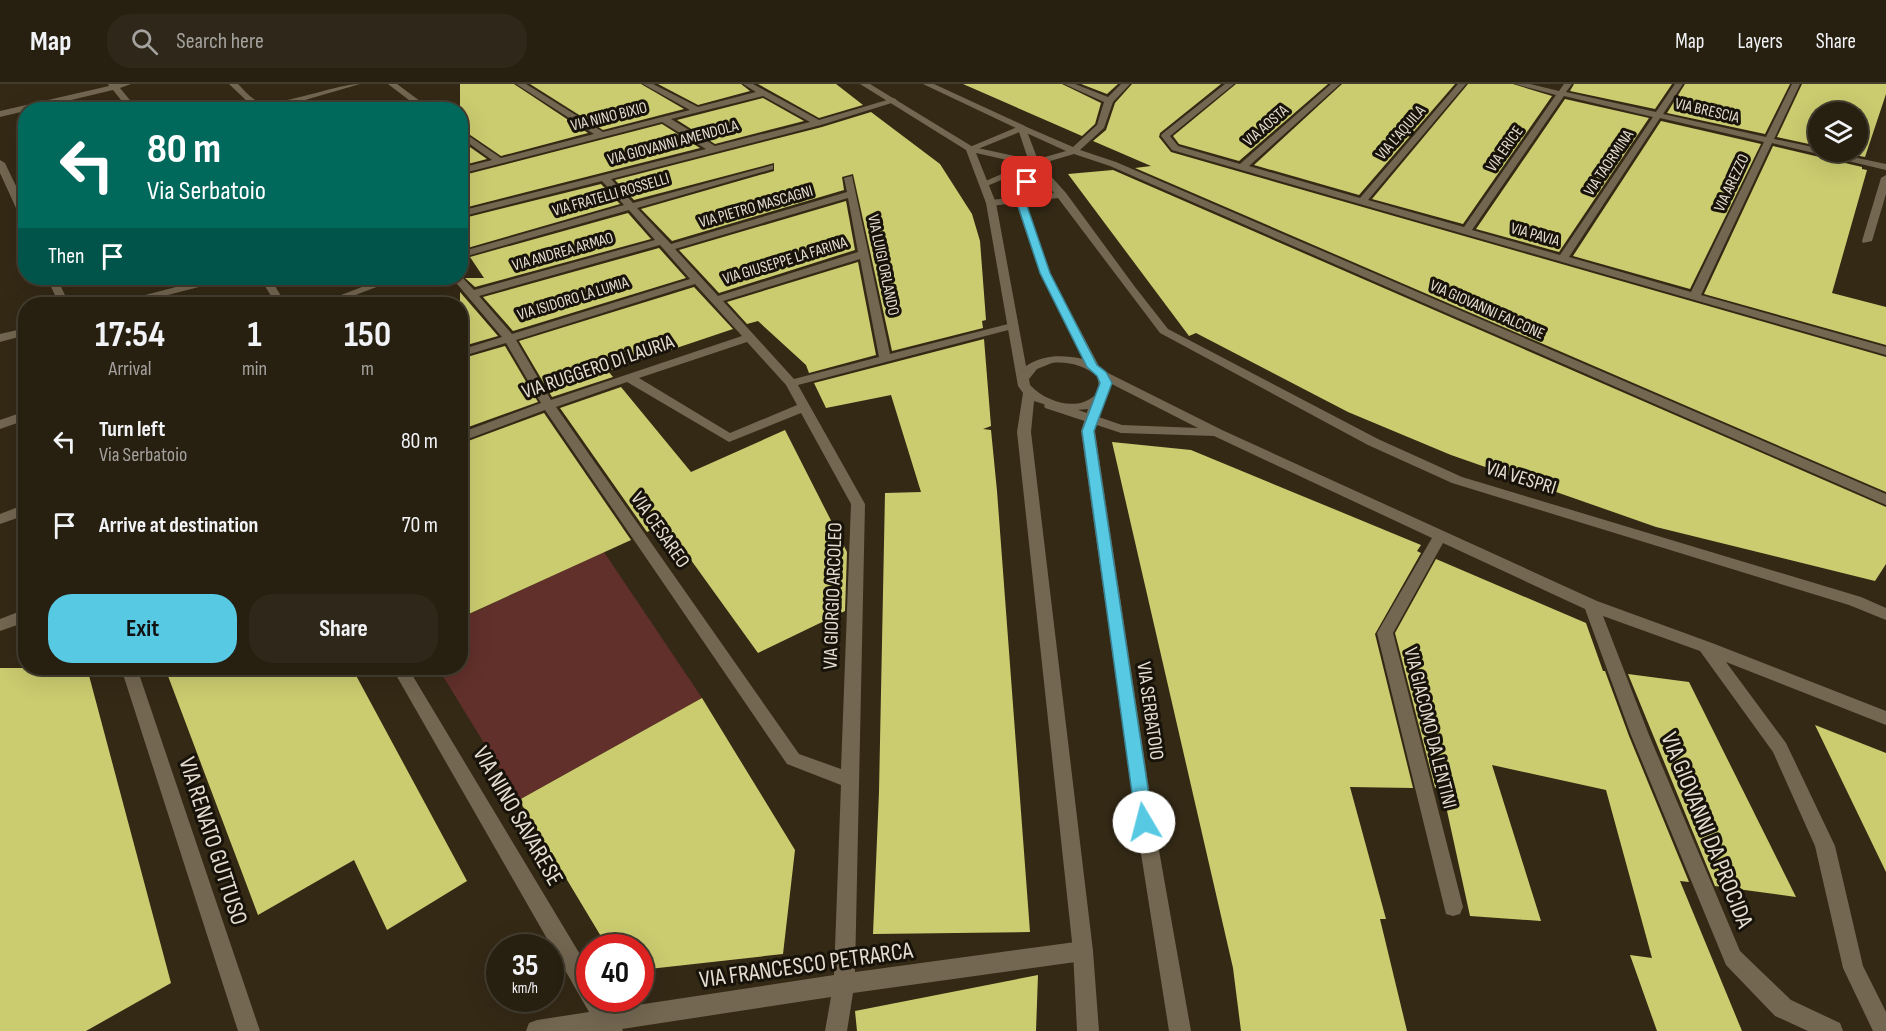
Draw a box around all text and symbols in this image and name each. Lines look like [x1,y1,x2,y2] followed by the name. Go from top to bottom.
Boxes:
[107,14,527,68] search box
[30,25,71,58] text: Map
[128,25,161,58] icon: search
[176,28,264,55] text: Search here
[1675,29,1704,54] text: Map
[1737,29,1783,54] text: Layers
[1816,29,1856,54] text: Share
[1673,94,1741,128] street label: VIA BRESCIA
[569,98,649,136] street label: VIA NINO BIXIO
[1239,101,1293,151] street label: VIA AOSTA
[1372,102,1430,164] street label: VIA L'AQUILA
[1808,102,1868,162] map controls
[1808,102,1868,162] button: layers
[606,116,740,170] street label: VIA GIOVANNI AMENDOLA
[1482,122,1528,176] street label: VIA ERICE
[147,124,221,175] text: 80 m
[48,126,126,204] icon: left
[1580,126,1638,200] street label: VIA TAORMINA
[1710,151,1754,215] street label: VIA AREZZO
[1001,156,1052,207] pin
[1010,165,1043,198] icon: arrive
[550,169,672,221] street label: VIA FRATELLI ROSSELLI
[147,175,266,207] text: Via Serbatoio
[697,182,815,232] street label: VIA PIETRO MASCAGNI
[863,213,903,317] street label: VIA LUIGI ORLANDO
[1508,219,1562,251] street label: VIA PAVIA
[510,228,616,276] street label: VIA ANDREA ARMAO
[721,233,850,289] street label: VIA GIUSEPPE LA FARINA
[96,240,129,273] icon: arrive
[48,243,84,270] text: Then
[515,273,631,325] street label: VIA ISIDORO LA LUMIA
[1427,276,1547,344] street label: VIA GIOVANNI FALCONE
[95,314,165,357] text: 17:54
[247,314,262,357] text: 1
[344,314,391,357] text: 150
[519,330,678,404] street label: VIA RUGGERO DI LAURIA
[108,357,151,381] text: Arrival
[242,357,267,381] text: min
[361,357,374,381] text: m
[99,416,165,443] text: Turn left
[48,425,81,458] icon: left
[401,428,438,455] text: 80 m
[99,443,187,467] text: Via Serbatoio
[1483,456,1559,500] street label: VIA VESPRI
[625,488,695,572] street label: VIA CESAREO
[48,509,81,542] icon: arrive
[99,512,258,539] text: Arrive at destination
[402,512,438,539] text: 70 m
[818,522,848,670] street label: VIA GIORGIO ARCOLEO
[48,594,237,663] button: Exit
[249,594,438,663] button: Share
[1398,645,1462,811] street label: VIA GIACOMO DA LENTINI
[1131,660,1169,762] street label: VIA SERBATOIO
[1655,728,1760,933] street label: VIA GIOVANNI DA PROCIDA
[466,741,570,891] street label: VIA NINO SAVARESE
[172,753,254,929] street label: VIA RENATO GUTTUSO
[1112,790,1176,854] position arrow
[576,934,654,1012] speed limit sign: 40
[697,936,915,994] street label: VIA FRANCESCO PETRARCA
[512,948,538,984] text: 35
[512,979,538,998] text: km/h

